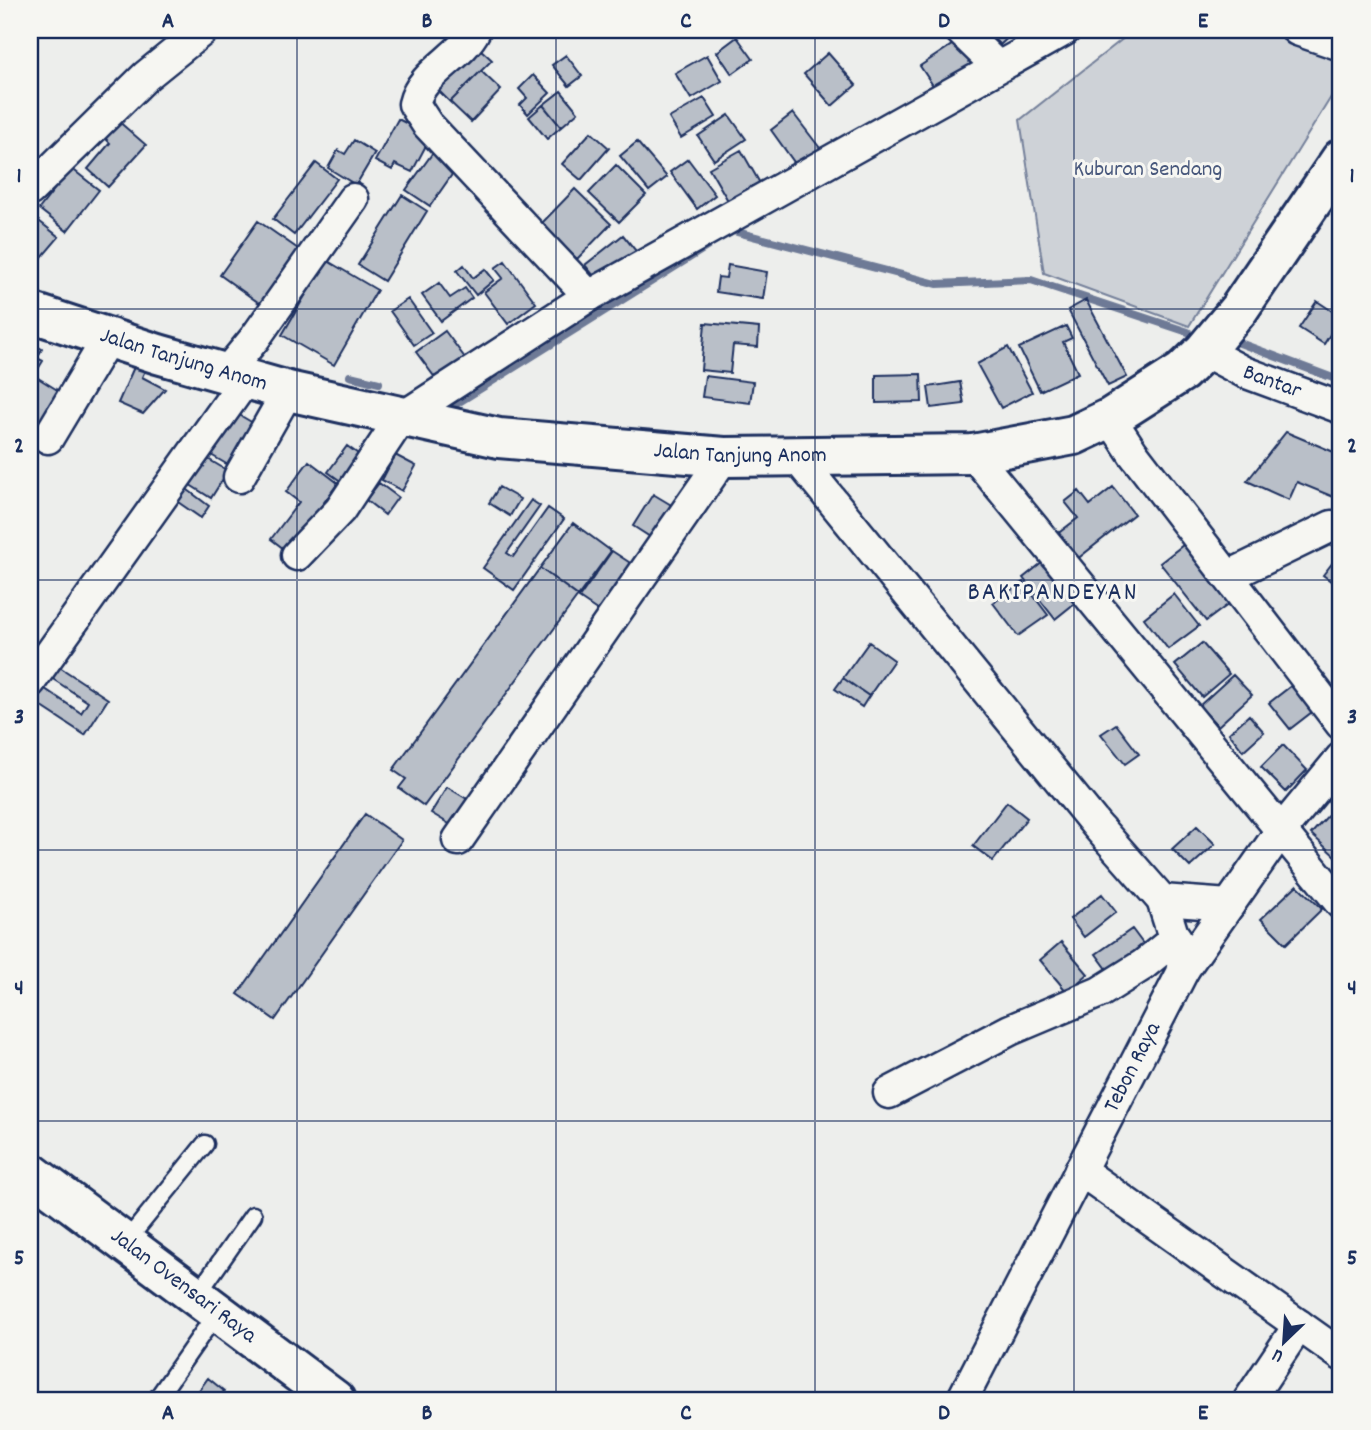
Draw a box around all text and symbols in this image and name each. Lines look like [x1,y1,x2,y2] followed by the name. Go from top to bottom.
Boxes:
[162,6,174,39] text: A
[422,6,433,39] text: B
[680,6,692,39] text: C
[938,6,950,39] text: D
[1198,6,1209,39] text: E
[1074,154,1222,187] park label: Kuburan Sendang
[16,161,22,194] text: 1
[1349,161,1355,194] text: 1
[96,320,271,401] street label: Jalan Tanjung Anom
[1238,356,1306,408] street label: Bantar
[14,431,24,464] text: 2
[1347,431,1357,464] text: 2
[652,435,827,474] street label: Jalan Tanjung Anom
[967,575,1139,612] district label: BAKIPANDEYAN
[14,702,24,735] text: 3
[1347,702,1357,735] text: 3
[14,973,24,1006] text: 4
[1347,973,1357,1006] text: 4
[1096,1016,1171,1118] street label: Tebon Raya
[103,1221,264,1353] street label: Jalan Ovensari Raya
[14,1243,24,1276] text: 5
[1347,1243,1357,1276] text: 5
[1248,1308,1318,1378] north arrow
[1268,1340,1288,1368] text: U
[162,1398,174,1430] text: A
[422,1398,433,1430] text: B
[680,1398,692,1430] text: C
[938,1398,950,1430] text: D
[1198,1398,1209,1430] text: E

